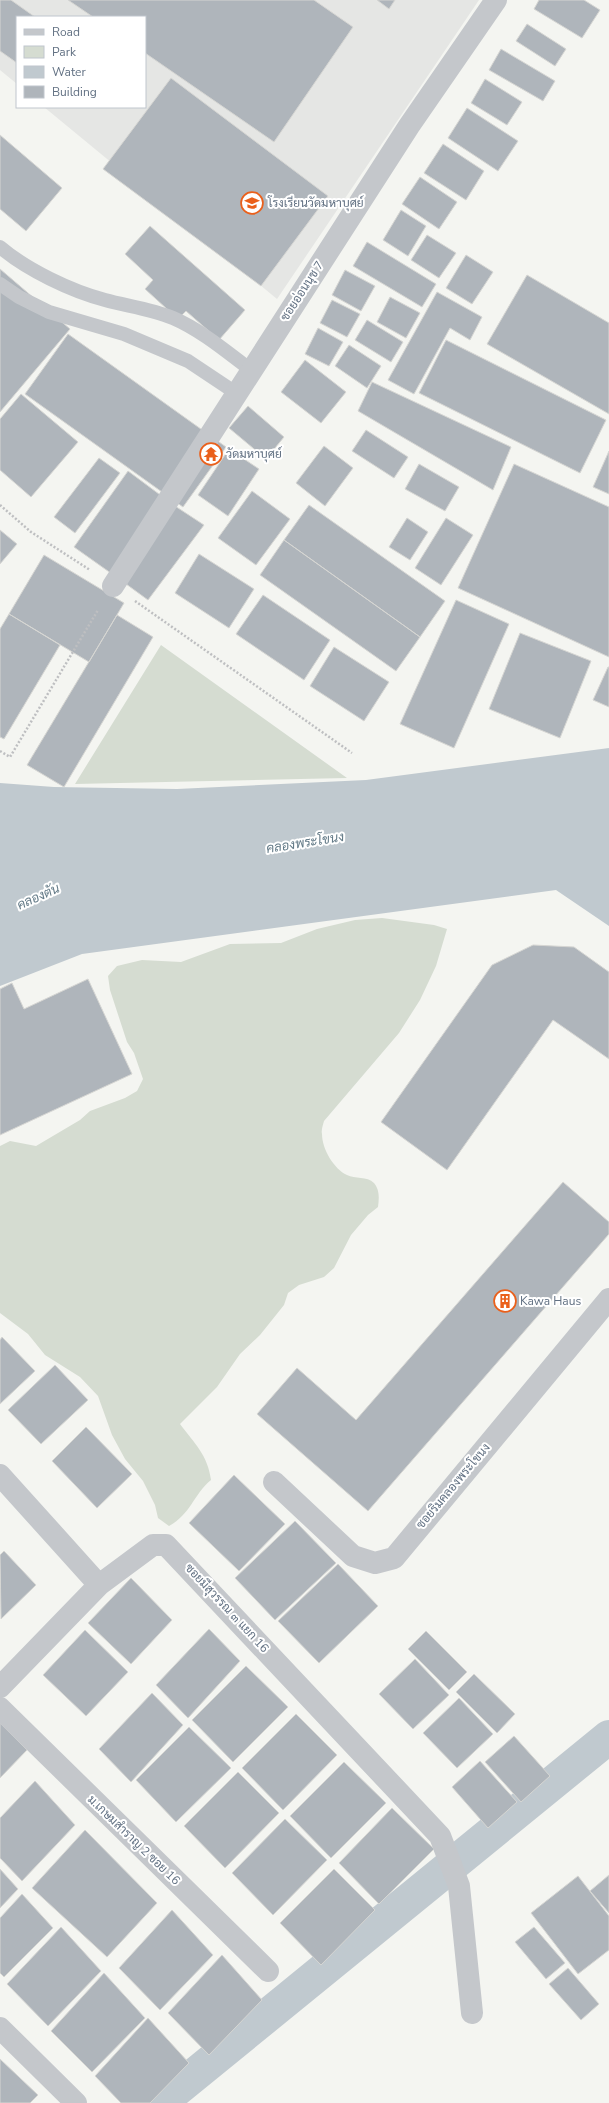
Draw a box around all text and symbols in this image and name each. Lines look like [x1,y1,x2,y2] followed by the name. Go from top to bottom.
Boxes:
[16,16,146,108] legend
[52,24,80,40] text: Road
[52,44,77,60] text: Park
[52,64,86,80] text: Water
[52,84,97,100] text: Building
[239,190,265,216] school or university icon: โรงเรียนวัดมหาบุศย์
[267,195,364,212] place label: โรงเรียนวัดมหาบุศย์
[277,258,328,325] street label: ซอยอ่อนนุช 7
[198,441,224,467] temple icon: วัดมหาบุศย์
[226,446,282,463] place label: วัดมหาบุศย์
[265,828,345,858] water label: คลองพระโขนง
[14,879,63,914] water label: คลองตัน
[492,1288,518,1314] building icon: Kawa Haus
[520,1293,581,1309] place label: Kawa Haus
[413,1440,493,1532] street label: ซอยริมคลองพระโขนง
[181,1560,272,1657] street label: ซอยมีสุวรรณ ๓ แยก 16
[84,1792,184,1888] street label: ม.เกษมสำราญ 2 ซอย 16

